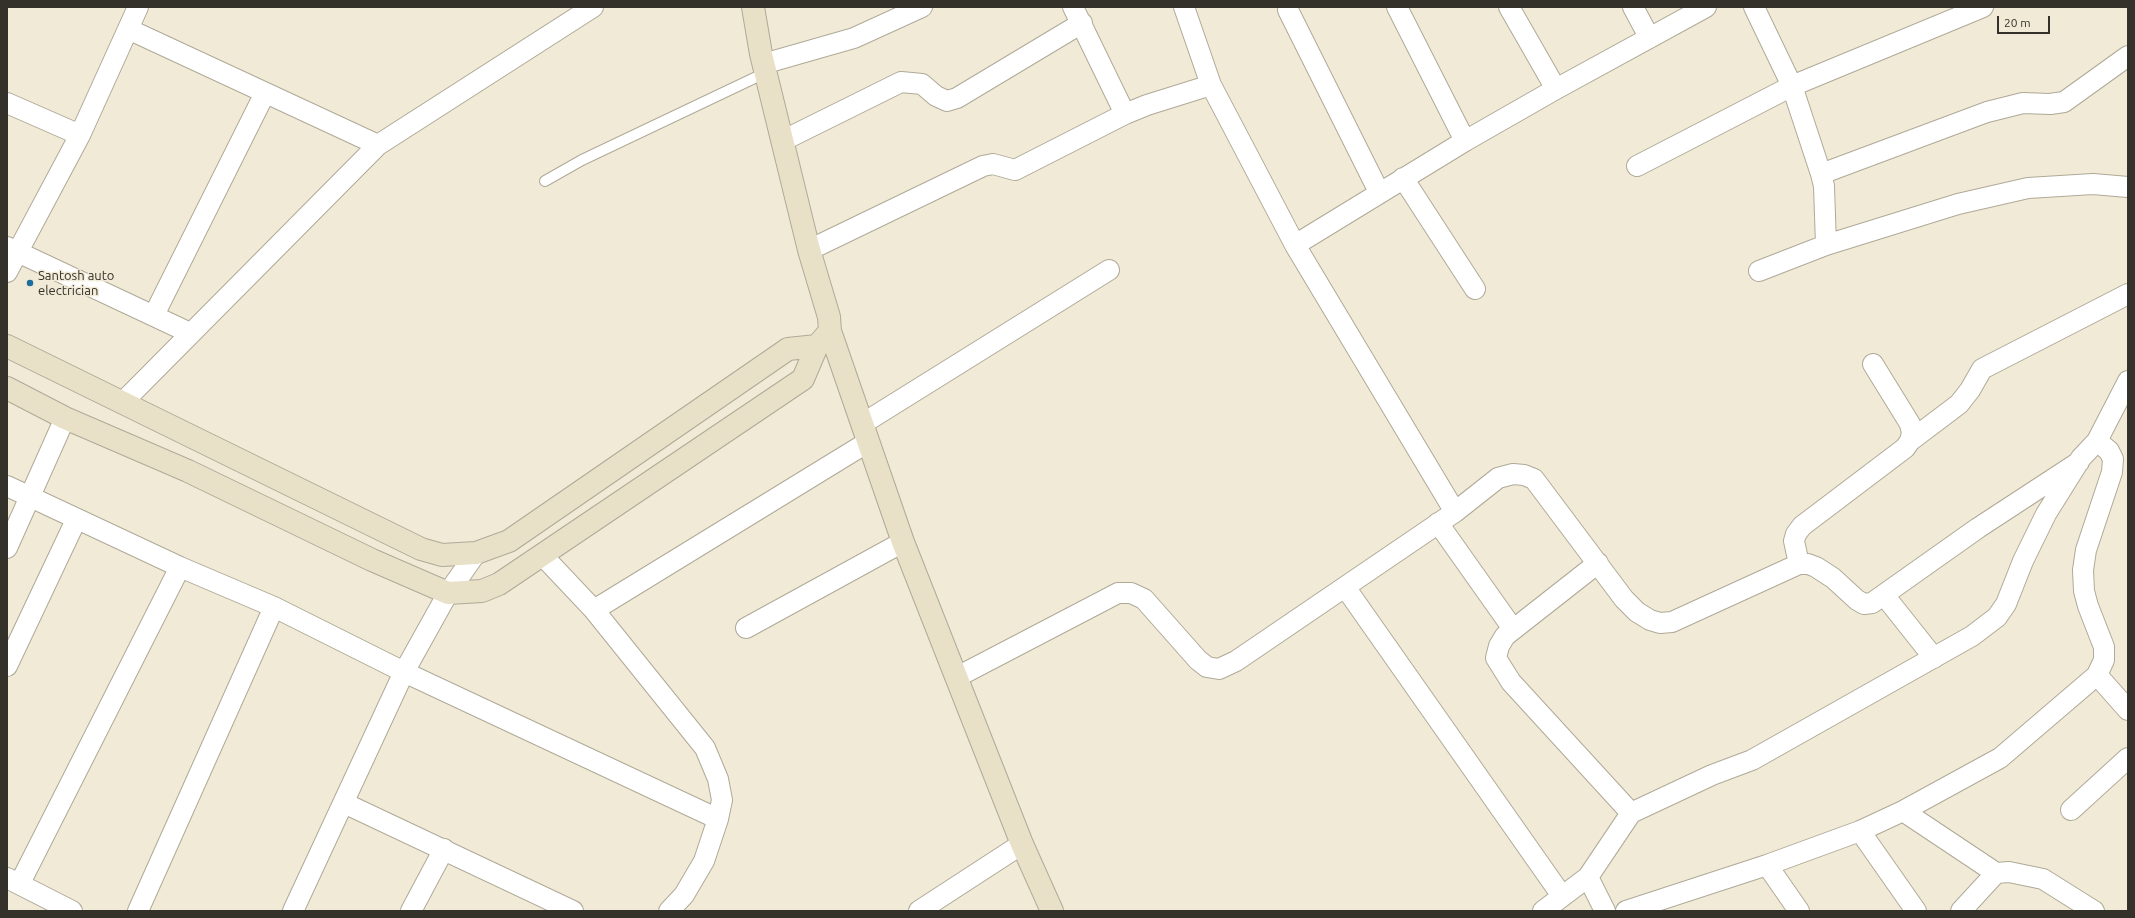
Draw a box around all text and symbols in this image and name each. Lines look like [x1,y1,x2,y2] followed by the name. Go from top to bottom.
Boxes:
[1999,8,2052,34] scale bar
[2004,16,2031,29] text: 20 m
[38,268,114,299] place label: Santosh auto electrician
[25,278,35,288] marker: Santosh auto electrician

